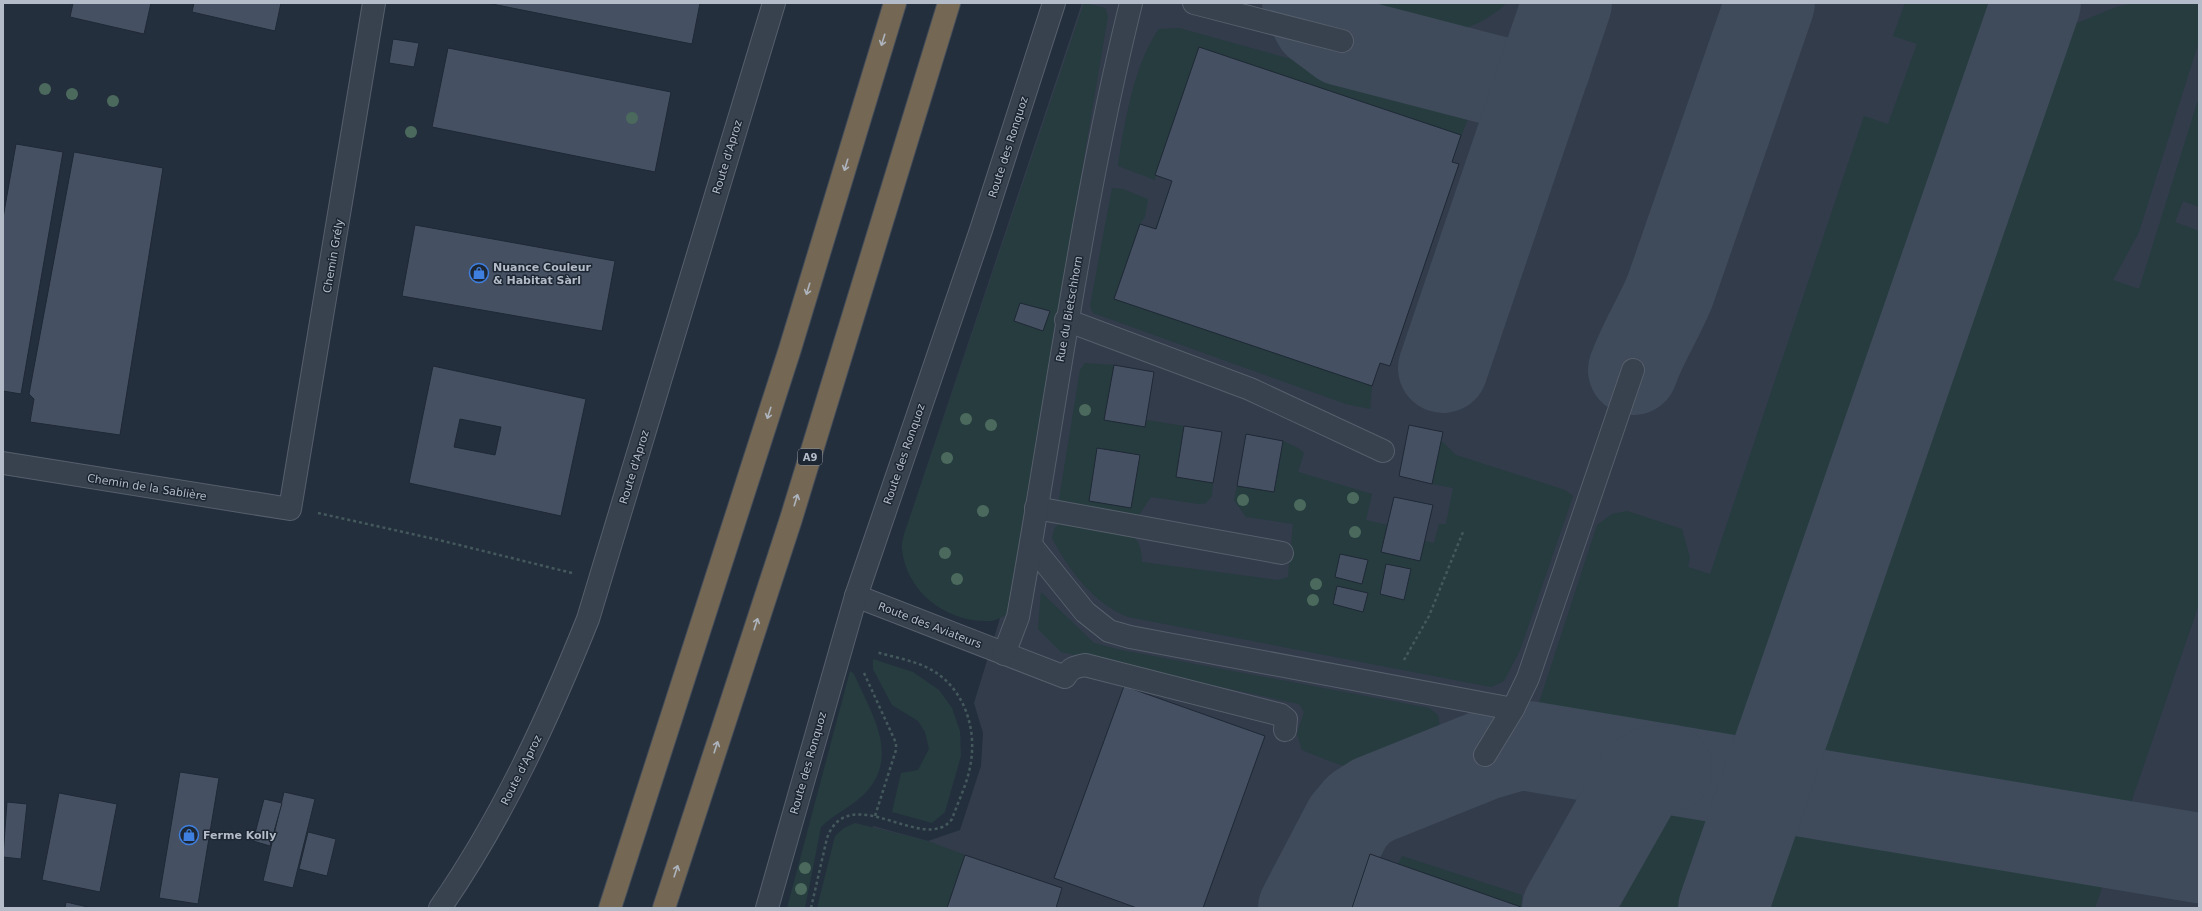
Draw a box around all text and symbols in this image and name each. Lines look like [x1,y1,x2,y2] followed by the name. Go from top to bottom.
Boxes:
[879,34,886,47] one-way arrow
[986,95,1031,199] street label: Route des Ronquoz
[710,118,745,196] street label: Route d'Aproz
[842,158,849,171] one-way arrow
[321,218,346,294] street label: Chemin Grély
[1054,255,1085,363] street label: Rue du Bietschhorn
[493,261,592,287] place label: Nuance Couleur & Habitat Sàrl
[468,262,490,284] shop icon: Nuance Couleur & Habitat Sàrl
[804,282,811,295] one-way arrow
[881,402,928,506] street label: Route des Ronquoz
[765,406,772,419] one-way arrow
[617,428,652,506] street label: Route d'Aproz
[798,449,822,465] road number: A9
[86,472,208,503] street label: Chemin de la Sablière
[793,494,801,506] one-way arrow
[876,600,984,651] street label: Route des Aviateurs
[753,618,761,630] one-way arrow
[788,710,829,816] street label: Route des Ronquoz
[498,733,545,807] street label: Route d'Aproz
[713,741,720,754] one-way arrow
[178,824,200,846] shop icon: Ferme Kolly
[203,829,276,842] place label: Ferme Kolly
[673,865,680,878] one-way arrow

